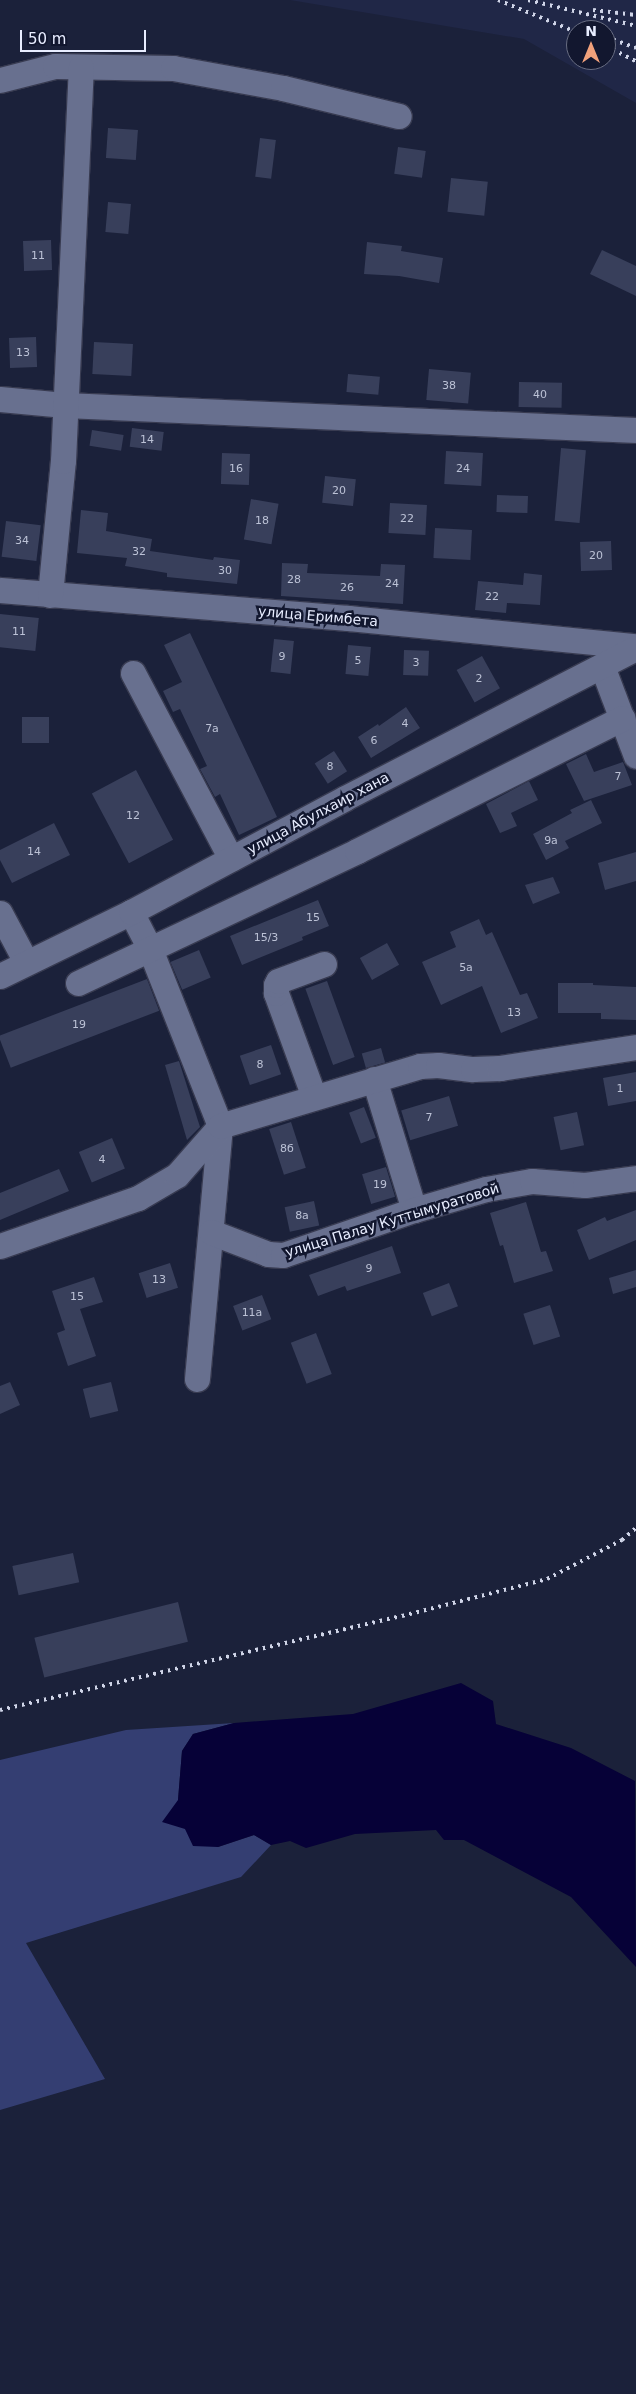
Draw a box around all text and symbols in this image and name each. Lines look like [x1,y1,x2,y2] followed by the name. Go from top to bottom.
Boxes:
[22,20,149,52] scale bar
[566,20,616,70] north arrow
[585,23,597,39] text: N
[28,30,66,48] text: 50 m
[31,249,45,263] house number: 11
[16,346,30,360] house number: 13
[442,379,456,393] house number: 38
[533,388,547,402] house number: 40
[140,433,154,447] house number: 14
[229,462,243,476] house number: 16
[456,462,470,476] house number: 24
[332,484,346,498] house number: 20
[400,512,414,526] house number: 22
[255,514,269,528] house number: 18
[15,534,29,548] house number: 34
[132,545,146,559] house number: 32
[589,549,603,563] house number: 20
[218,564,232,578] house number: 30
[287,573,301,587] house number: 28
[385,577,399,591] house number: 24
[340,581,354,595] house number: 26
[485,590,499,604] house number: 22
[257,602,379,630] street label: улица Еримбета
[12,625,26,639] house number: 11
[279,650,285,664] house number: 9
[355,654,361,668] house number: 5
[413,656,419,670] house number: 3
[476,672,482,686] house number: 2
[402,717,408,731] house number: 4
[205,722,219,736] house number: 7а
[371,734,377,748] house number: 6
[327,760,333,774] house number: 8
[244,768,392,858] street label: улица Абулхаир хана
[615,770,621,784] house number: 7
[126,809,140,823] house number: 12
[544,834,558,848] house number: 9а
[27,845,41,859] house number: 14
[306,911,320,925] house number: 15
[254,931,278,945] house number: 15/3
[459,961,473,975] house number: 5а
[507,1006,521,1020] house number: 13
[72,1018,86,1032] house number: 19
[257,1058,263,1072] house number: 8
[617,1082,623,1096] house number: 1
[426,1111,432,1125] house number: 7
[280,1142,294,1156] house number: 8б
[99,1153,105,1167] house number: 4
[373,1178,387,1192] house number: 19
[283,1179,501,1261] street label: улица Палау Куттымуратовой
[295,1209,309,1223] house number: 8а
[366,1262,372,1276] house number: 9
[152,1273,166,1287] house number: 13
[70,1290,84,1304] house number: 15
[242,1306,262,1320] house number: 11а

